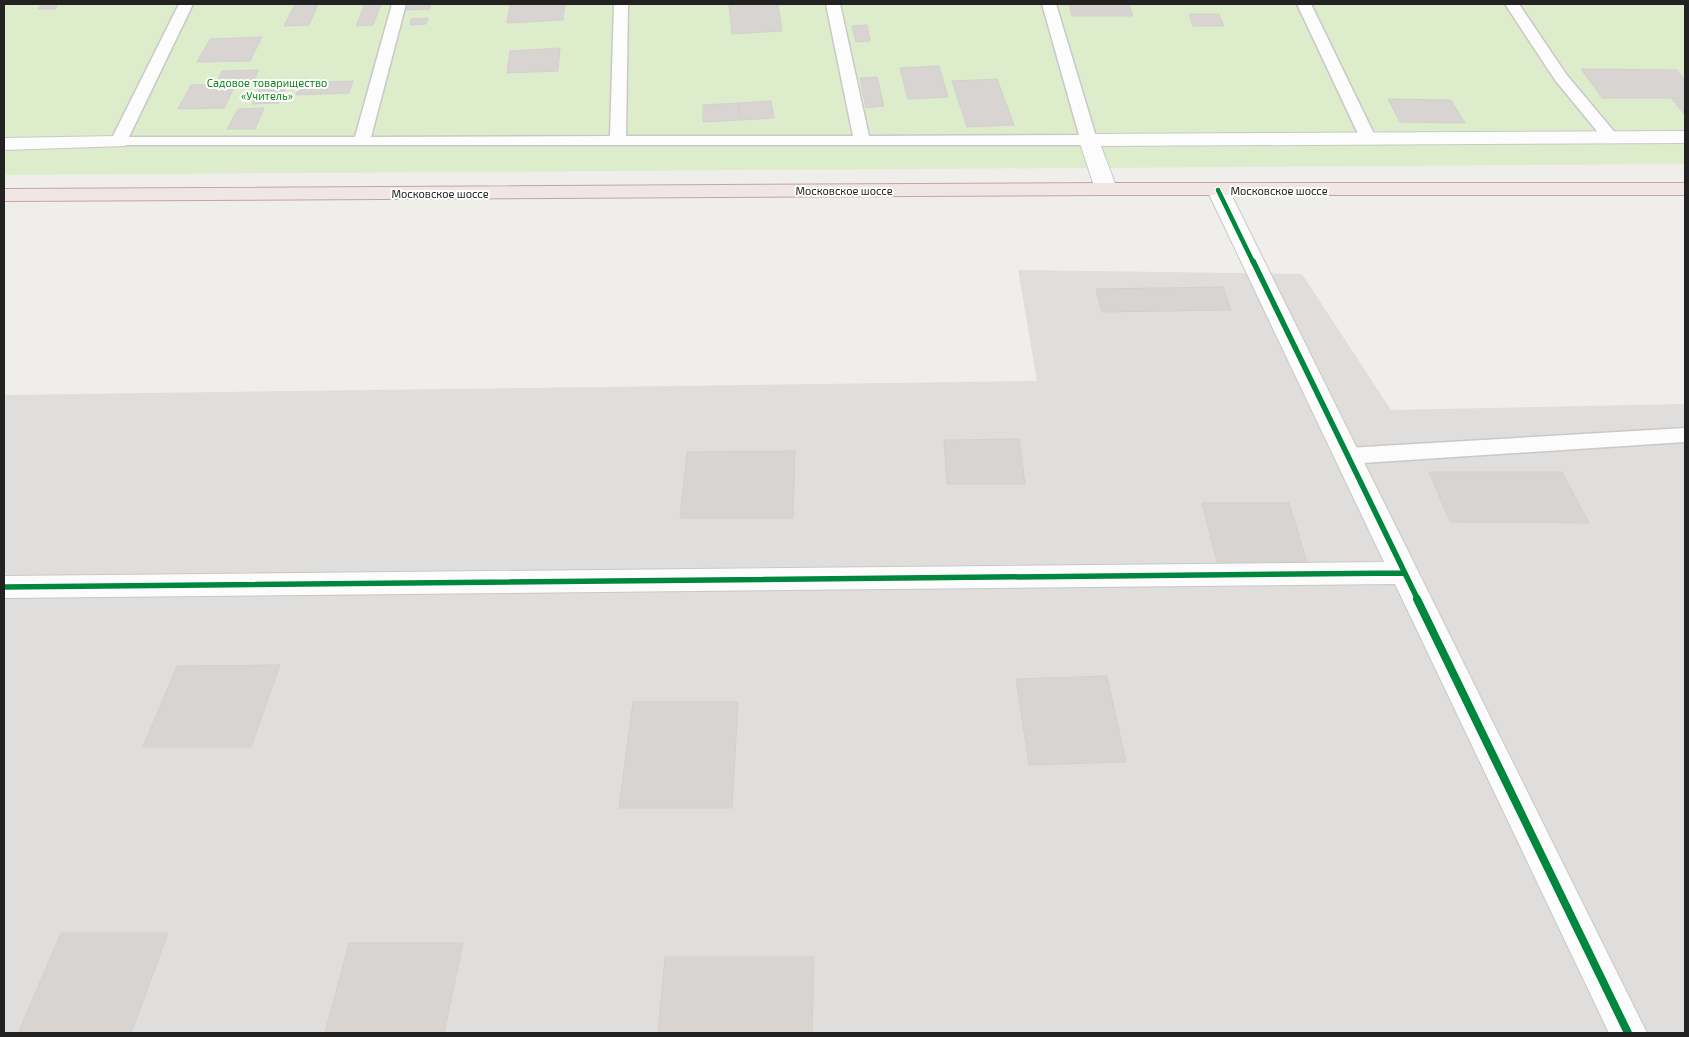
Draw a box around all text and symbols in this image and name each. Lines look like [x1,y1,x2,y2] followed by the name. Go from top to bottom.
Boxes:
[207,76,327,102] park label: Садовое товарищество «Учитель»
[795,184,893,197] street label: Московское шоссе
[1230,184,1328,197] street label: Московское шоссе
[391,187,489,200] street label: Московское шоссе

